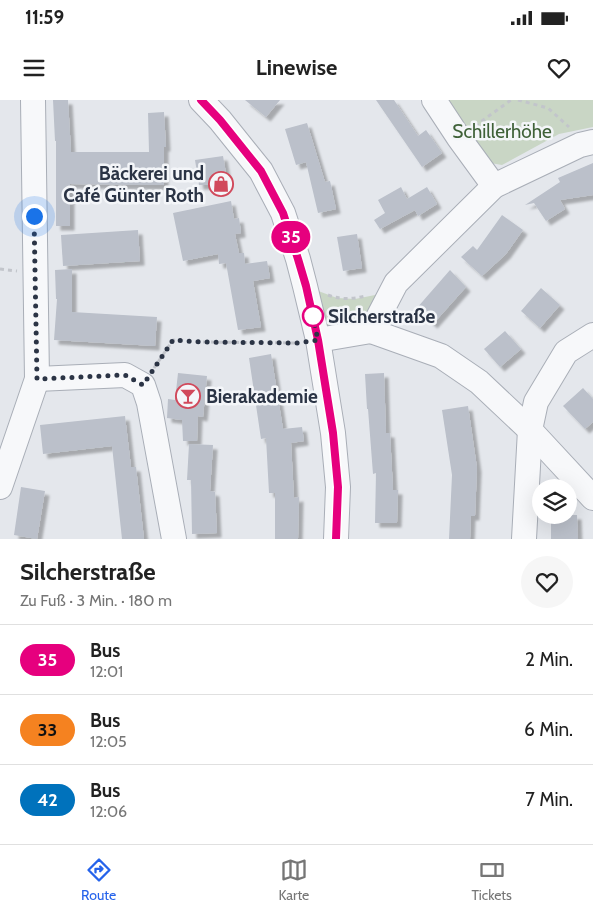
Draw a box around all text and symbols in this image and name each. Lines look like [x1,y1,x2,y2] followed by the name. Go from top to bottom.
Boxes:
[25,6,64,29] text: 11:59
[20,54,48,82] icon: menu
[256,54,337,81] text: Linewise
[545,54,573,82] icon: heart
[452,120,552,143] park label: Schillerhöhe
[63,162,204,207] place label: Bäckerei und Café Günter Roth
[208,171,234,197] shop icon: Bäckerei und Café Günter Roth
[22,204,47,229] your location
[268,221,314,253] line badge: 35
[281,226,301,248] text: 35
[302,305,324,327] marker: Silcherstraße
[328,305,436,328] place label: Silcherstraße
[175,383,201,409] bar icon: Bierakademie
[206,385,318,408] place label: Bierakademie
[532,479,577,524] map controls
[532,479,577,524] button: layers
[521,556,573,608] button: heart
[20,557,156,586] text: Silcherstraße
[20,591,172,610] text: Zu Fuß · 3 Min. · 180 m
[90,639,120,662] text: Bus
[525,648,573,671] text: 2 Min.
[38,649,57,671] text: 35
[90,662,123,681] text: 12:01
[90,709,120,732] text: Bus
[524,718,573,741] text: 6 Min.
[38,719,57,741] text: 33
[90,732,127,751] text: 12:05
[90,779,120,802] text: Bus
[525,788,573,811] text: 7 Min.
[37,789,58,811] text: 42
[90,802,127,821] text: 12:06
[81,856,116,904] tab: Route
[278,856,309,904] tab: Karte
[472,856,512,904] tab: Tickets

